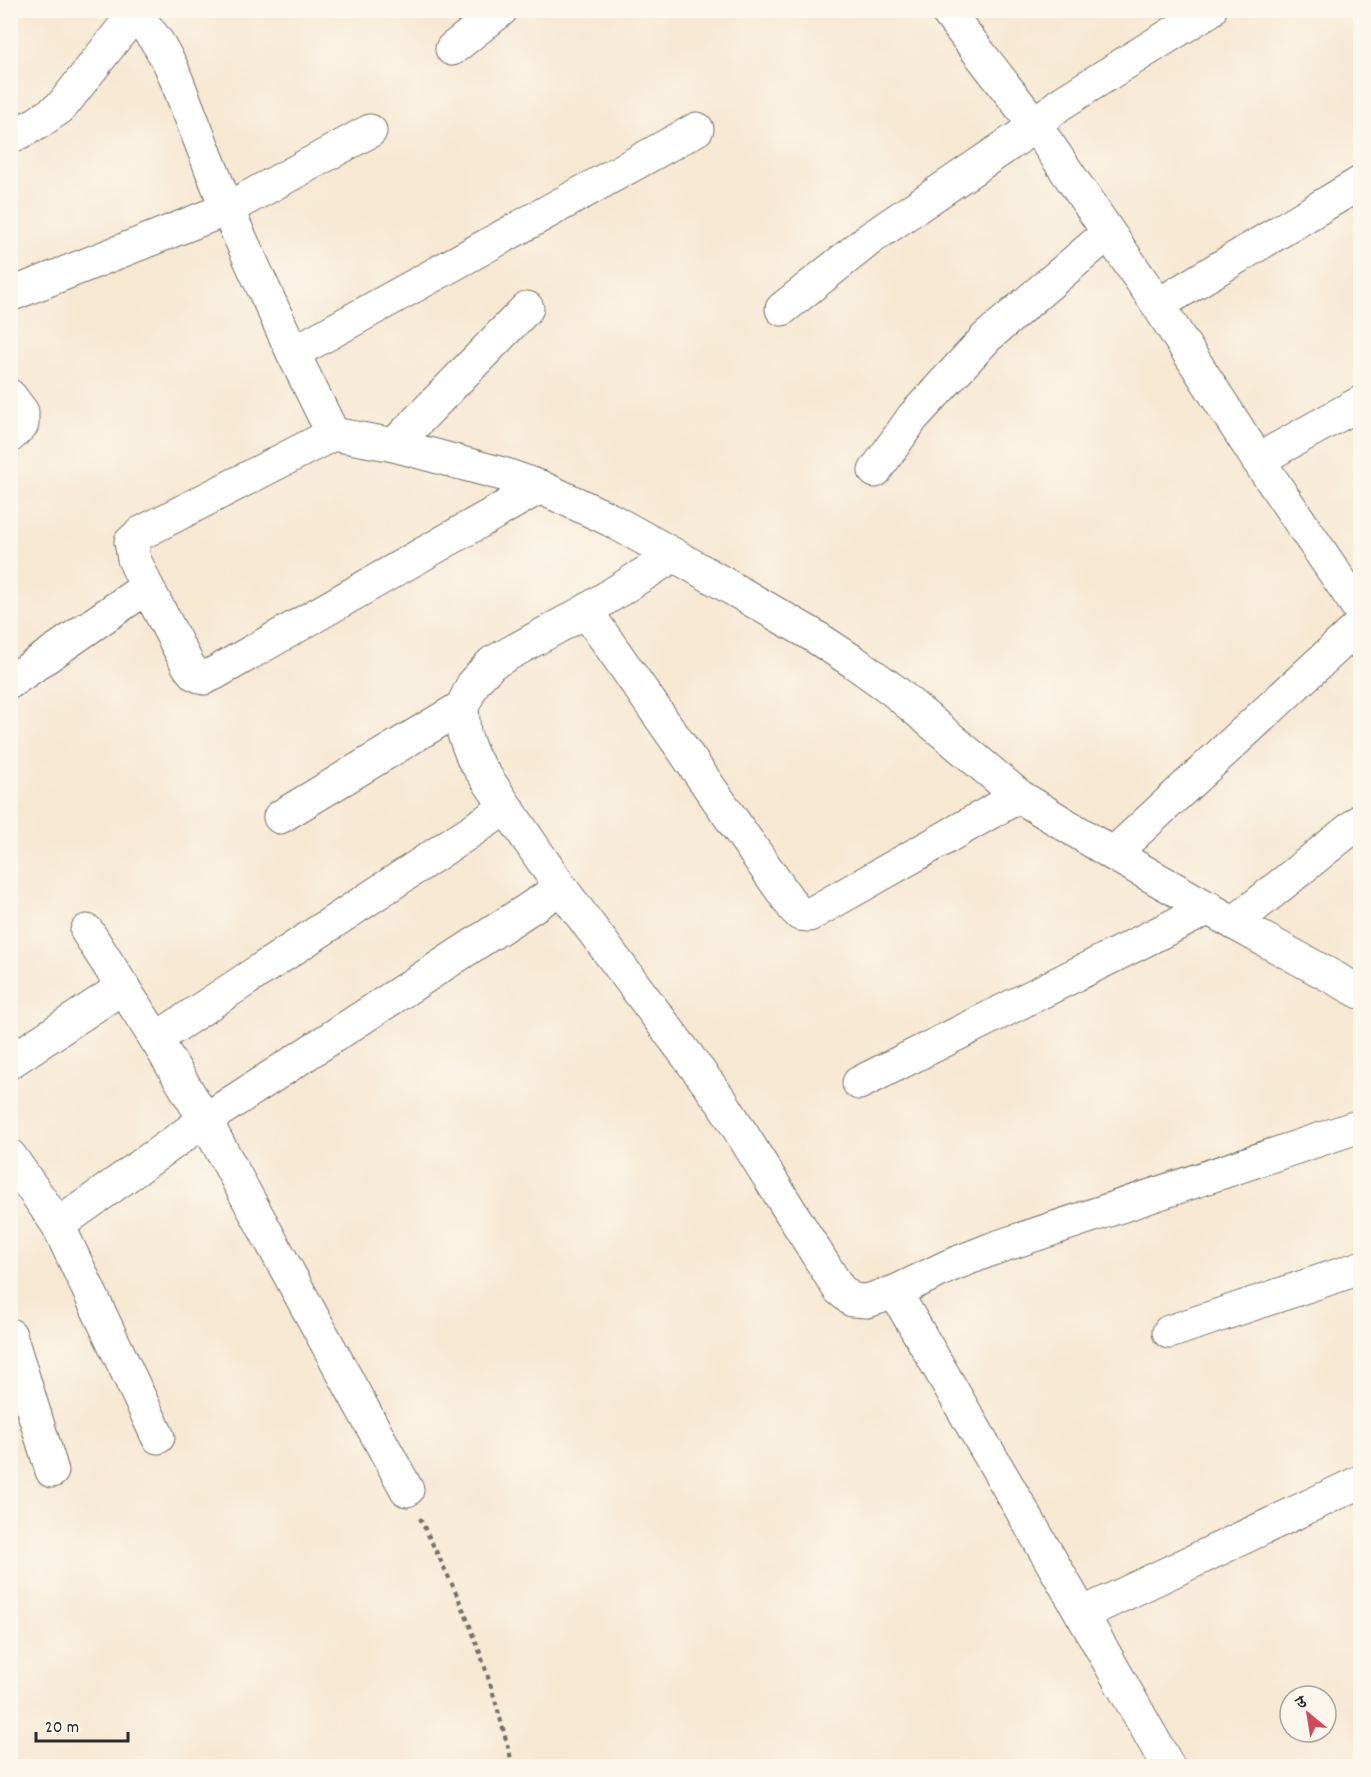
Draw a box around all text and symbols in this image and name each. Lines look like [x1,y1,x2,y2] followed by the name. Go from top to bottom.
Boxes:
[1278,1684,1338,1744] north arrow
[1291,1690,1312,1716] text: उ
[36,1705,128,1743] scale bar
[45,1716,79,1741] text: 20 m

